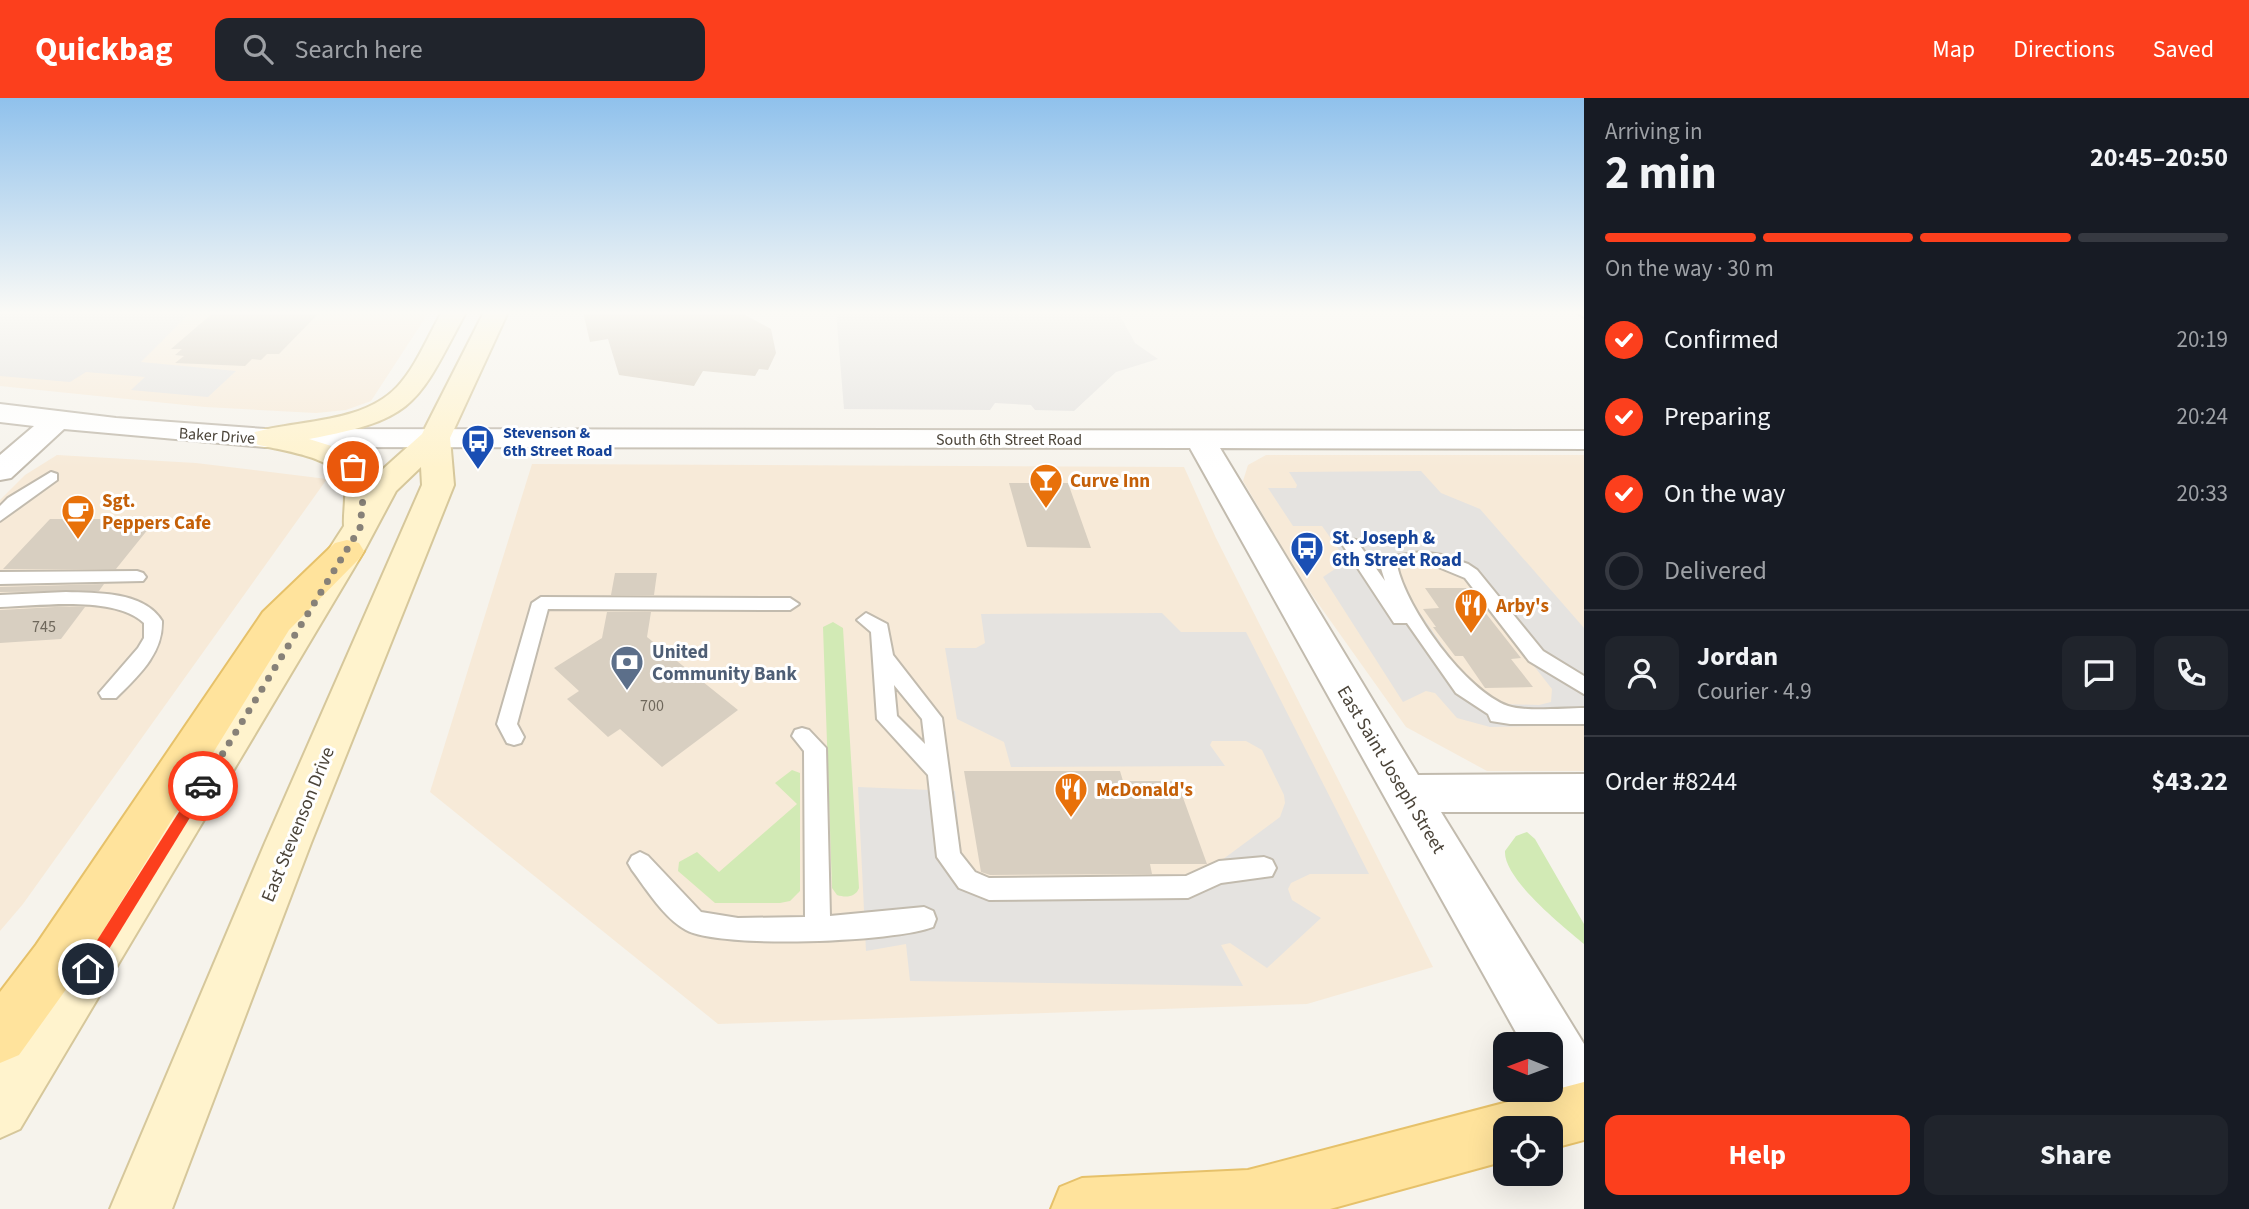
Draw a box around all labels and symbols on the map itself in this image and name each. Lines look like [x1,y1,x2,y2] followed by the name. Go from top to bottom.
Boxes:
[178,422,256,450] street label: Baker Drive
[459,422,497,471] bus stop icon: Stevenson & 6th Street Road
[503,422,612,462] place label: Stevenson & 6th Street Road
[936,429,1082,451] street label: South 6th Street Road
[323,437,383,497] pin
[1027,461,1065,510] bar icon: Curve Inn
[1070,468,1150,495] place label: Curve Inn
[102,488,211,537] place label: Sgt. Peppers Cafe
[59,492,97,541] cafe icon: Sgt. Peppers Cafe
[1332,525,1462,574] place label: St. Joseph & 6th Street Road
[1288,529,1326,578] bus stop icon: St. Joseph & 6th Street Road
[1452,586,1490,635] restaurant icon: Arby's
[1495,593,1549,620] place label: Arby's
[32,616,56,638] house number: 745
[652,639,797,688] place label: United Community Bank
[608,643,646,692] bank icon: United Community Bank
[1330,681,1452,859] street label: East Saint Joseph Street
[640,695,664,717] house number: 700
[255,743,342,906] street label: East Stevenson Drive
[168,751,238,821] courier
[1052,770,1090,819] restaurant icon: McDonald's
[1096,777,1193,804] place label: McDonald's
[58,939,118,999] pin
[1493,1032,1563,1102] north arrow

